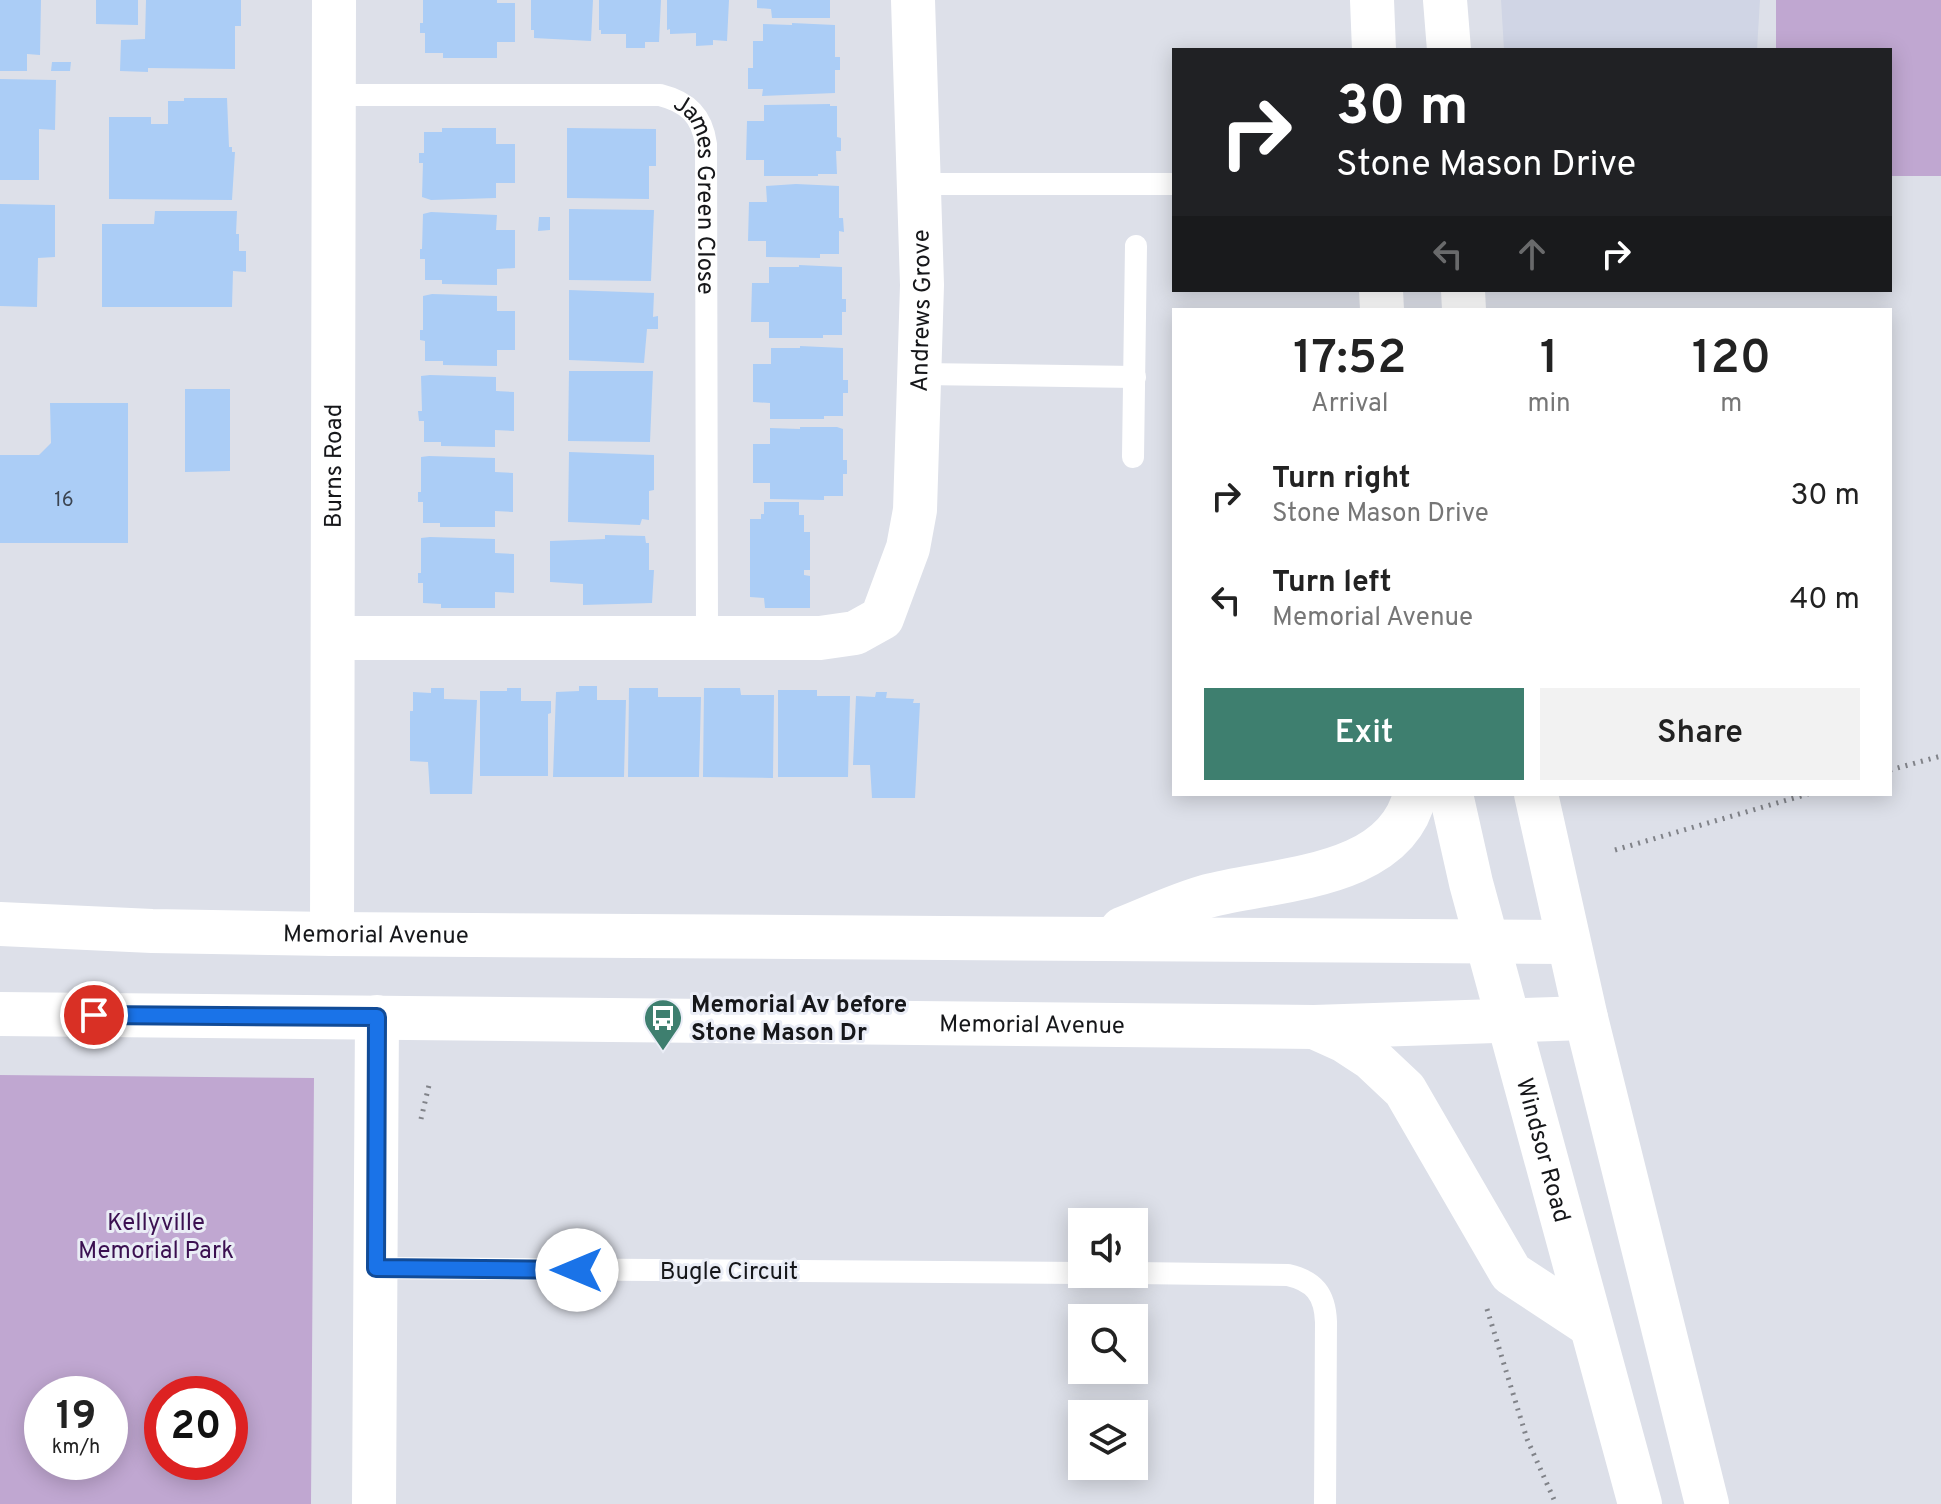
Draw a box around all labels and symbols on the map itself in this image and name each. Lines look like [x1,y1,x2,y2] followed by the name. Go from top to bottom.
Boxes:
[667,89,719,295] street label: James Green Close
[906,229,939,392] street label: Andrews Grove
[320,404,350,528] street label: Burns Road
[54,488,74,514] house number: 16
[283,920,469,952] street label: Memorial Avenue
[60,981,128,1049] pin
[691,991,907,1049] place label: Memorial Av before Stone Mason Dr
[642,997,684,1052] bus stop icon: Memorial Av before Stone Mason Dr
[939,1010,1125,1042] street label: Memorial Avenue
[1508,1075,1576,1226] street label: Windsor Road
[78,1209,234,1267] park label: Kellyville Memorial Park
[535,1228,619,1312] position arrow
[660,1258,798,1288] street label: Bugle Circuit
[144,1376,248,1480] speed limit sign: 20

